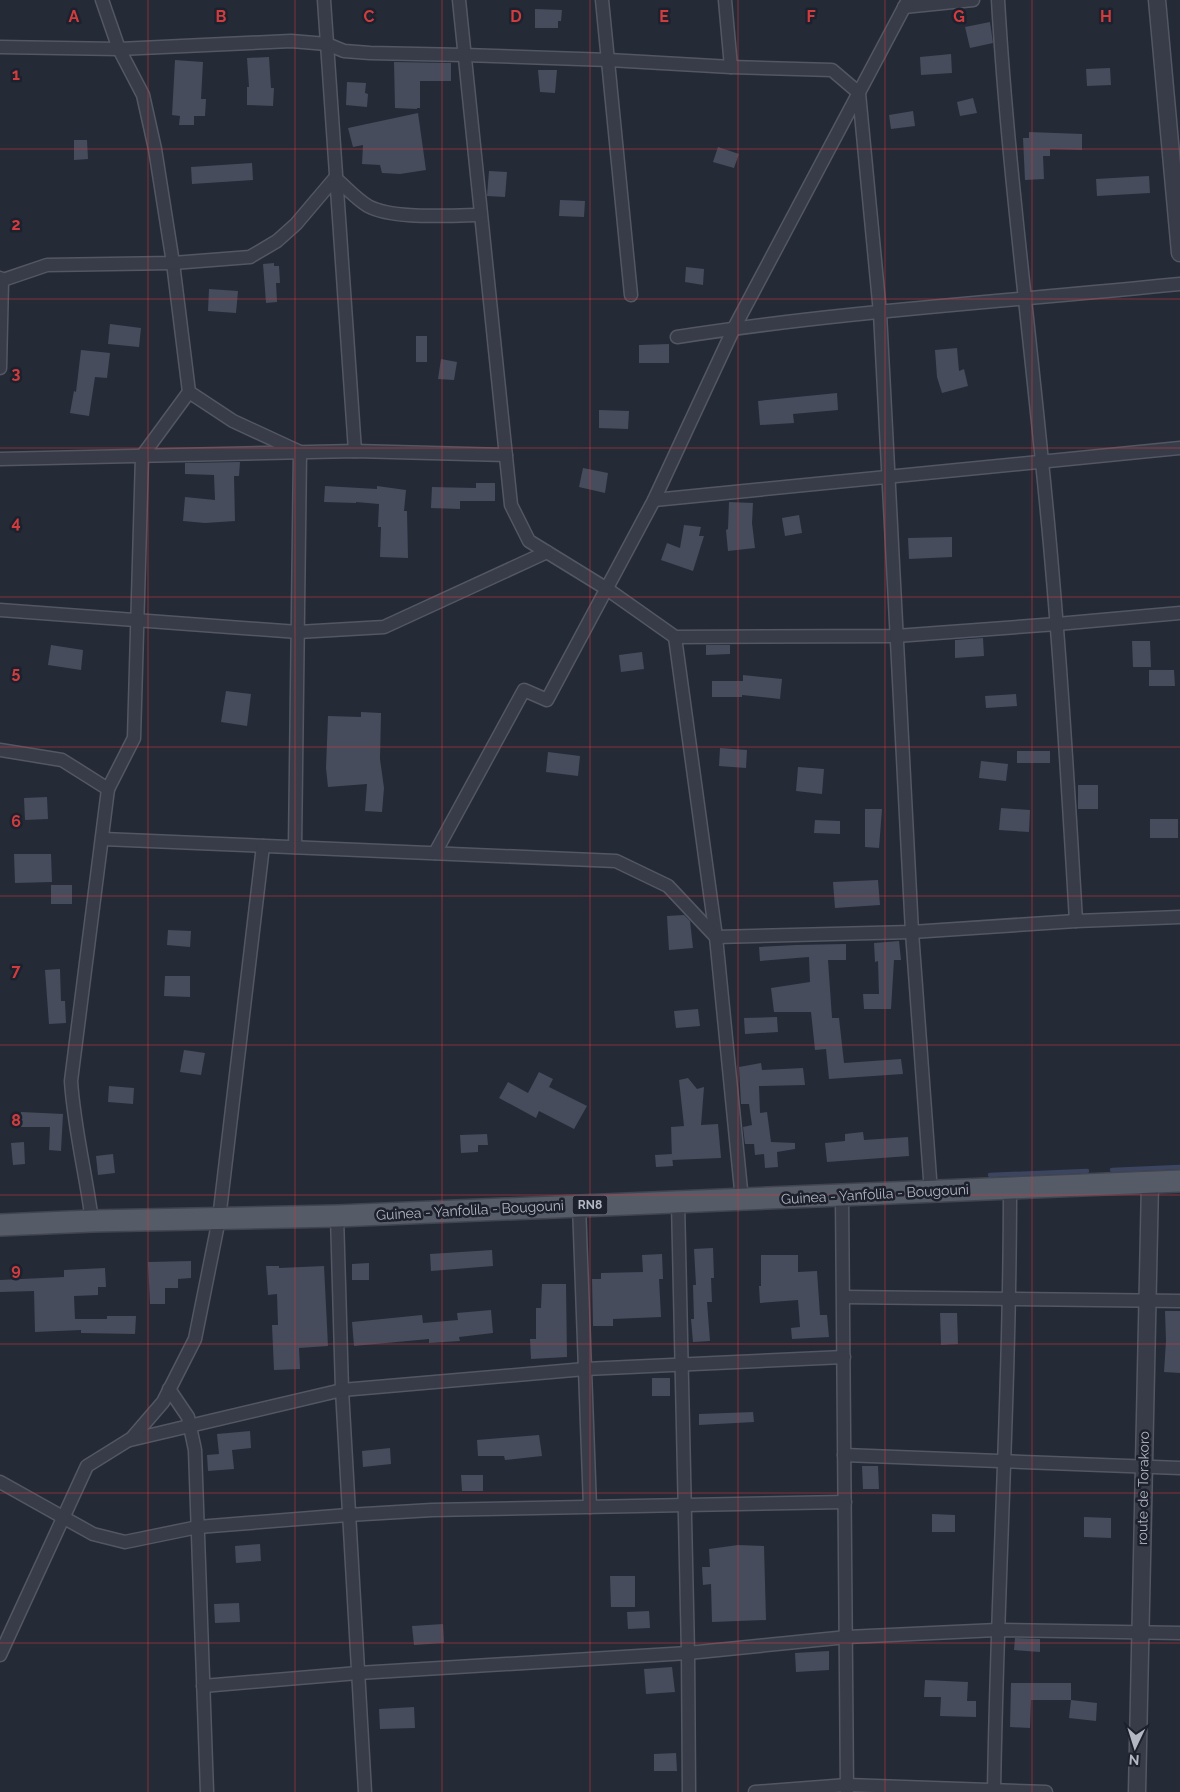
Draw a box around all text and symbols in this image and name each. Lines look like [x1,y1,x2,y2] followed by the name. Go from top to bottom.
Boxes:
[69,7,80,26] text: A
[216,7,227,26] text: B
[364,7,375,26] text: C
[510,7,522,26] text: D
[659,7,669,26] text: E
[806,7,816,26] text: F
[953,7,965,26] text: G
[1100,7,1112,26] text: H
[12,65,20,84] text: 1
[11,215,21,234] text: 2
[12,364,21,383] text: 3
[11,513,21,532] text: 4
[12,663,21,682] text: 5
[11,812,21,831] text: 6
[12,961,21,980] text: 7
[11,1111,21,1130] text: 8
[781,1181,969,1207] street label: Guinea - Yanfolila - Bougouni
[572,1196,608,1214] road number: RN8
[376,1197,564,1223] street label: Guinea - Yanfolila - Bougouni
[11,1260,21,1279] text: 9
[1134,1431,1152,1545] street label: route de Torakoro
[1110,1722,1160,1772] north arrow
[1128,1752,1140,1768] text: N

